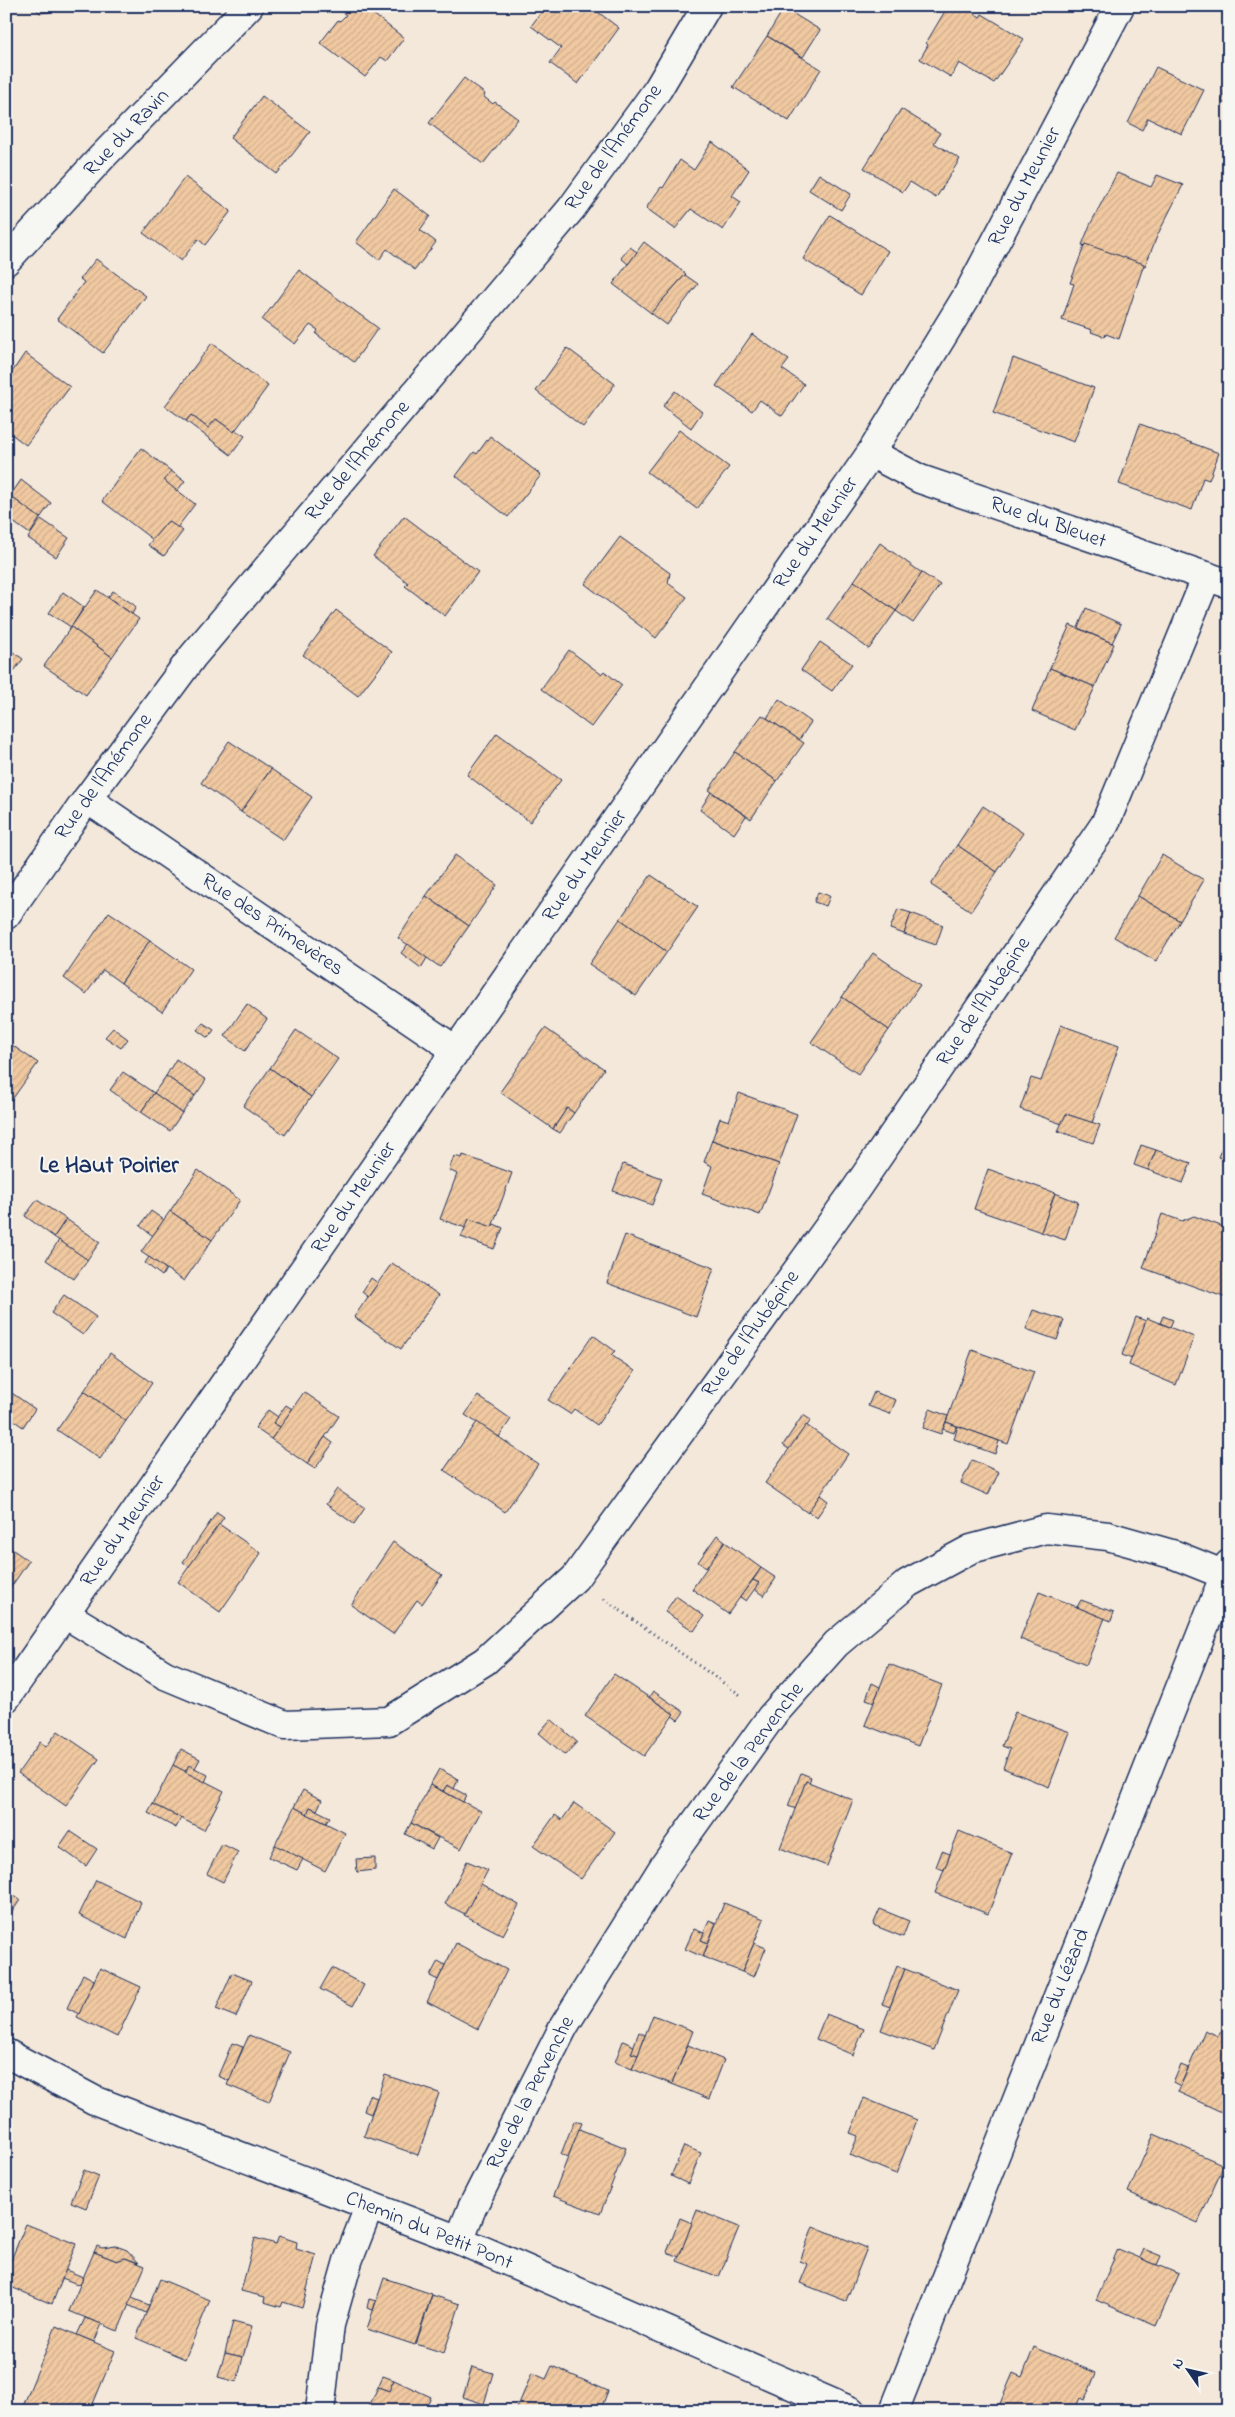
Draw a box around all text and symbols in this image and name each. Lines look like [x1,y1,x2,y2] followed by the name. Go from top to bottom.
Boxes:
[558,78,671,218] street label: Rue de l'Anémone
[77,82,177,184] street label: Rue du Ravin
[981,122,1069,252] street label: Rue du Meunier
[298,393,418,528] street label: Rue de l'Anémone
[766,470,866,595] street label: Rue du Meunier
[986,489,1110,557] street label: Rue du Bleuet
[48,707,161,847] street label: Rue de l'Anémone
[535,803,635,928] street label: Rue du Meunier
[195,866,349,984] street label: Rue des Primevères
[929,931,1039,1073] street label: Rue de l'Aubépine
[304,1135,404,1260] street label: Rue du Meunier
[39,1149,179,1184] district label: Le Haut Poirier
[695,1264,808,1404] street label: Rue de l'Aubépine
[73,1468,173,1593] street label: Rue du Meunier
[686,1676,812,1829] street label: Rue de la Pervenche
[1024,1924,1098,2050] street label: Rue du Lézard
[479,2010,583,2175] street label: Rue de la Pervenche
[341,2184,517,2278] street label: Chemin du Petit Pont
[1162,2344,1212,2394] north arrow
[1167,2354,1190,2373] text: N

